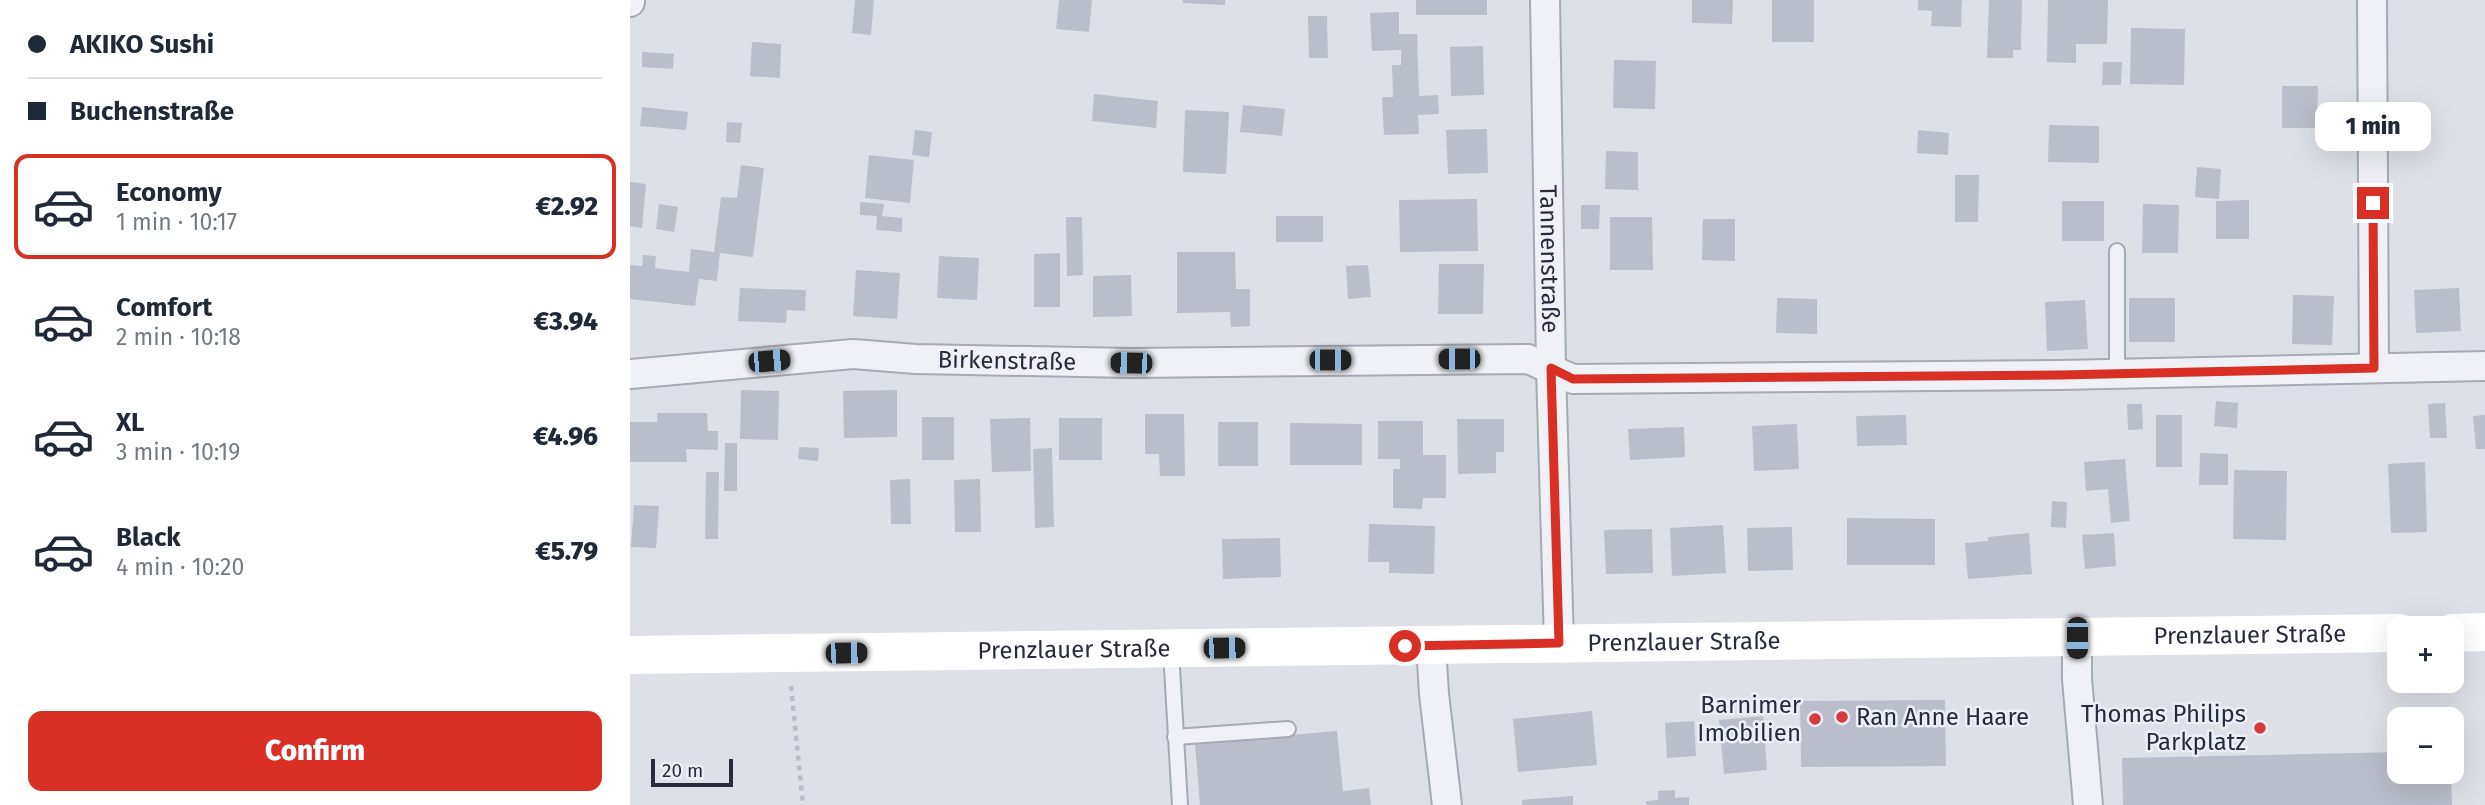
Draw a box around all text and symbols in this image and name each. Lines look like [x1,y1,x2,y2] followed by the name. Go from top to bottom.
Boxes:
[70,29,214,60] text: AKIKO Sushi
[70,96,234,127] text: Buchenstraße
[2315,102,2431,150] callout: 1 min
[2345,112,2401,140] text: 1 min
[32,175,95,238] icon: car
[116,177,222,208] text: Economy
[1534,185,1564,333] street label: Tannenstraße
[2357,187,2389,219] route end
[536,191,598,222] text: €2.92
[116,208,237,236] text: 1 min · 10:17
[32,290,95,353] icon: car
[116,292,212,323] text: Comfort
[534,306,598,337] text: €3.94
[116,323,241,351] text: 2 min · 10:18
[937,345,1076,376] street label: Birkenstraße
[748,349,791,373] car
[1439,349,1481,370] car
[1310,350,1352,371] car
[1110,352,1153,374] car
[32,405,95,468] icon: car
[116,407,144,438] text: XL
[533,421,598,452] text: €4.96
[116,438,240,466] text: 3 min · 10:19
[32,520,95,583] icon: car
[116,522,181,553] text: Black
[535,536,598,567] text: €5.79
[116,553,244,581] text: 4 min · 10:20
[2387,616,2464,784] map controls
[2387,616,2464,693] button: +
[2067,617,2088,659] car
[2153,620,2347,650] street label: Prenzlauer Straße
[1587,627,1781,657] street label: Prenzlauer Straße
[1389,630,1421,662] route start
[977,634,1171,665] street label: Prenzlauer Straße
[1203,637,1246,659] car
[825,642,868,664] car
[1697,691,1802,747] place label: Barnimer Imobilien
[2081,700,2246,756] place label: Thomas Philips Parkplatz
[1856,703,2029,731] place label: Ran Anne Haare
[2387,707,2464,784] button: −
[1834,709,1850,725] marker: Ran Anne Haare
[28,711,602,791] button: Confirm
[1807,711,1823,727] marker: Barnimer Imobilien
[2252,720,2268,736] marker: Thomas Philips Parkplatz
[651,756,733,788] scale bar
[662,759,703,782] text: 20 m

